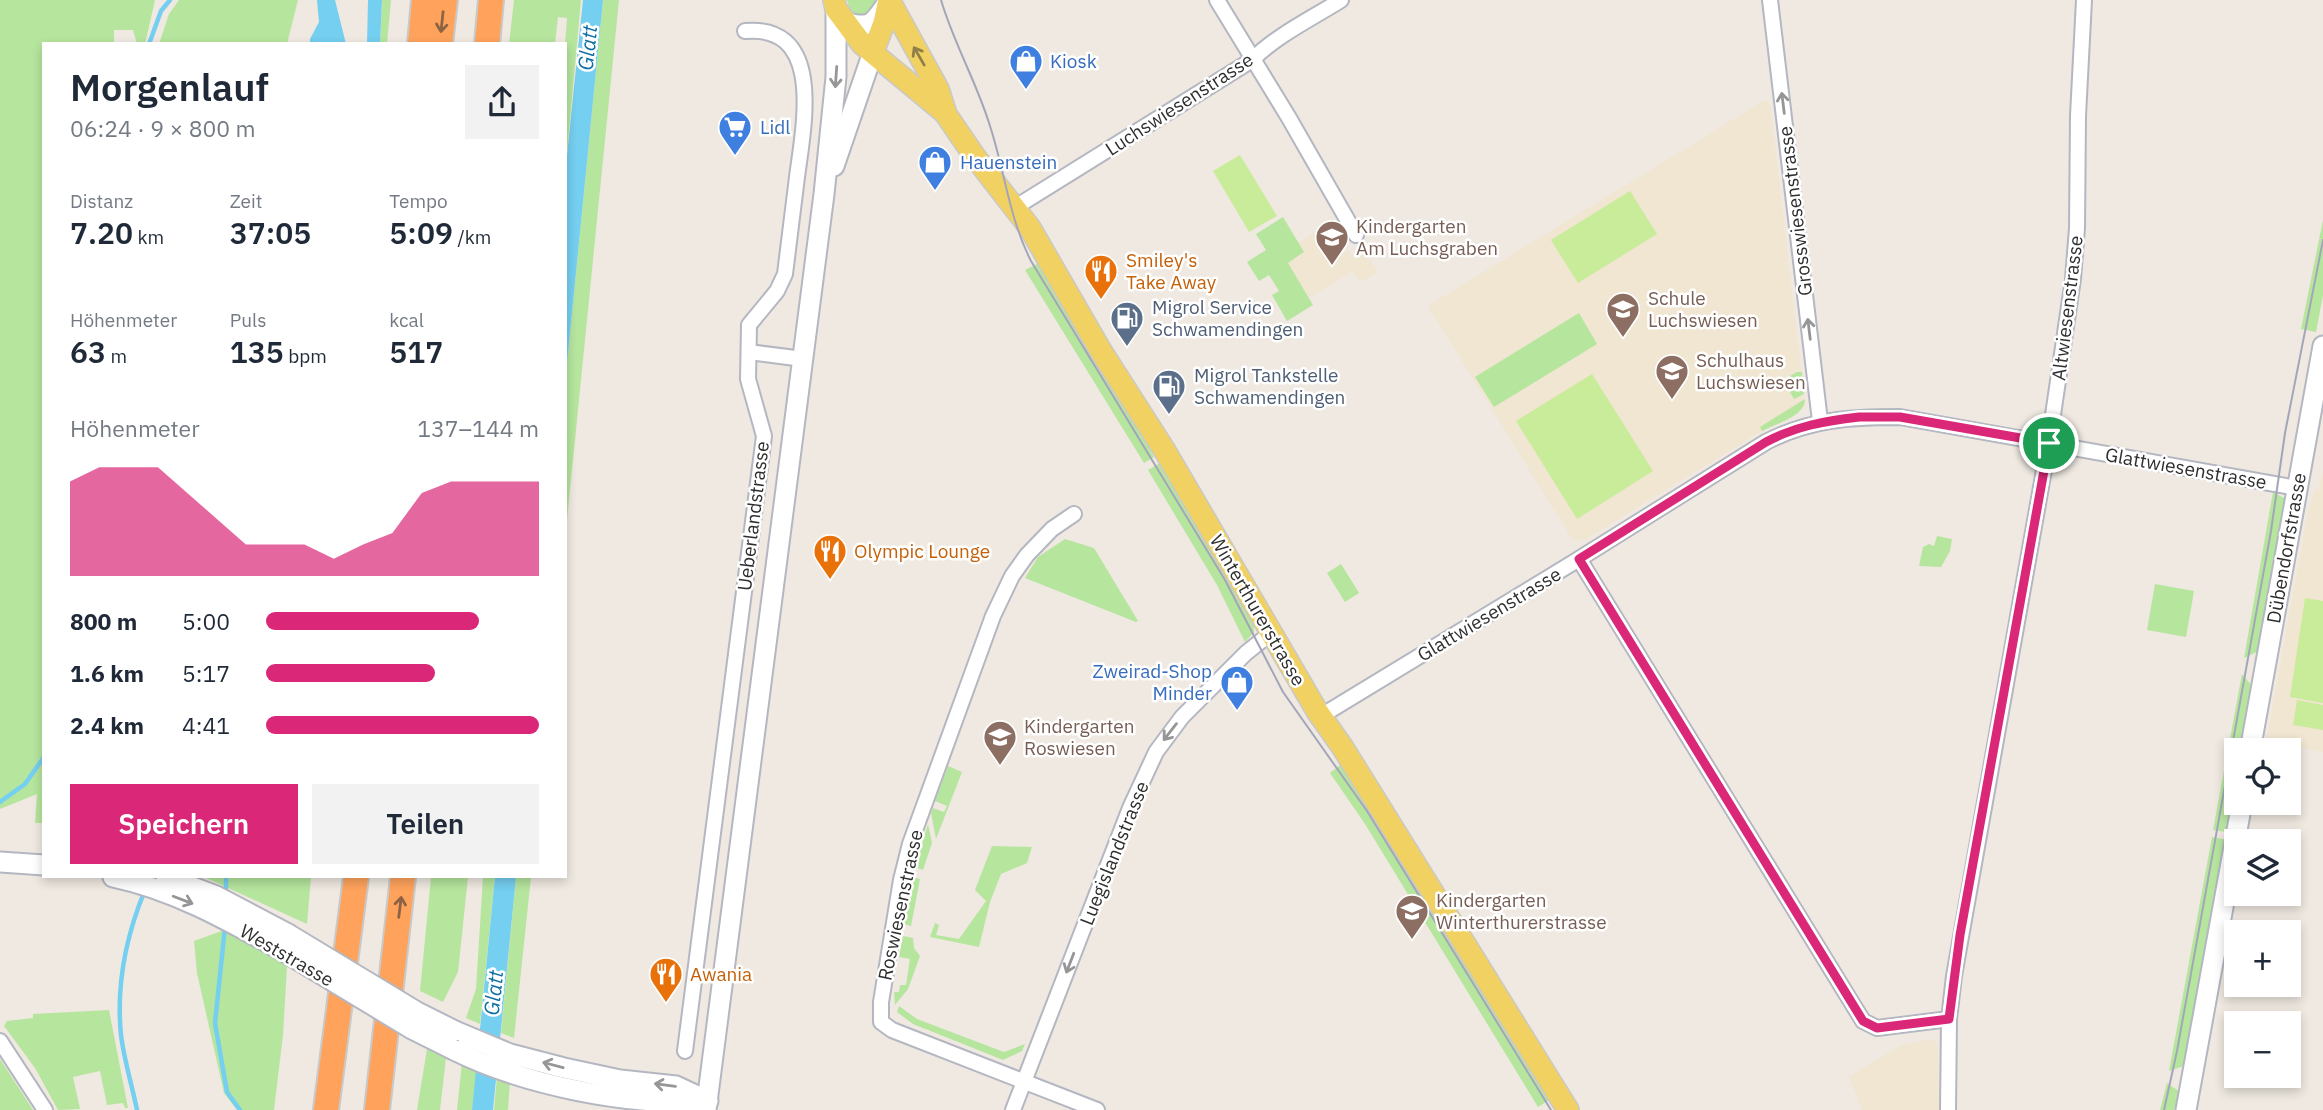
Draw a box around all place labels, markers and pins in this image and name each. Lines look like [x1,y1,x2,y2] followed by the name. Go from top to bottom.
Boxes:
[1007,42,1045,91] shop icon: Kiosk
[1050,49,1097,73] place label: Kiosk
[716,108,754,157] supermarket icon: Lidl
[760,115,790,139] place label: Lidl
[916,143,954,192] shop icon: Hauenstein
[960,150,1057,174] place label: Hauenstein
[1356,214,1498,260] place label: Kindergarten Am Luchsgraben
[1313,218,1351,267] school or university icon: Kindergarten Am Luchsgraben
[1126,248,1217,294] place label: Smiley's Take Away
[1082,252,1120,301] restaurant icon: Smiley's Take Away
[1648,286,1758,332] place label: Schule Luchswiesen
[1604,290,1642,339] school or university icon: Schule Luchswiesen
[1152,295,1303,341] place label: Migrol Service Schwamendingen
[1108,299,1146,348] fuel station icon: Migrol Service Schwamendingen
[1696,348,1806,394] place label: Schulhaus Luchswiesen
[1653,352,1691,401] school or university icon: Schulhaus Luchswiesen
[1194,363,1345,409] place label: Migrol Tankstelle Schwamendingen
[1150,367,1188,416] fuel station icon: Migrol Tankstelle Schwamendingen
[2019,413,2079,473] pin
[811,532,849,581] restaurant icon: Olympic Lounge
[854,539,990,563] place label: Olympic Lounge
[1093,659,1212,705] place label: Zweirad-Shop Minder
[1218,663,1256,712] shop icon: Zweirad-Shop Minder
[1024,714,1135,760] place label: Kindergarten Roswiesen
[981,718,1019,767] school or university icon: Kindergarten Roswiesen
[1436,888,1607,934] place label: Kindergarten Winterthurerstrasse
[1393,892,1431,941] school or university icon: Kindergarten Winterthurerstrasse
[647,955,685,1004] restaurant icon: Awania
[690,962,752,986] place label: Awania

